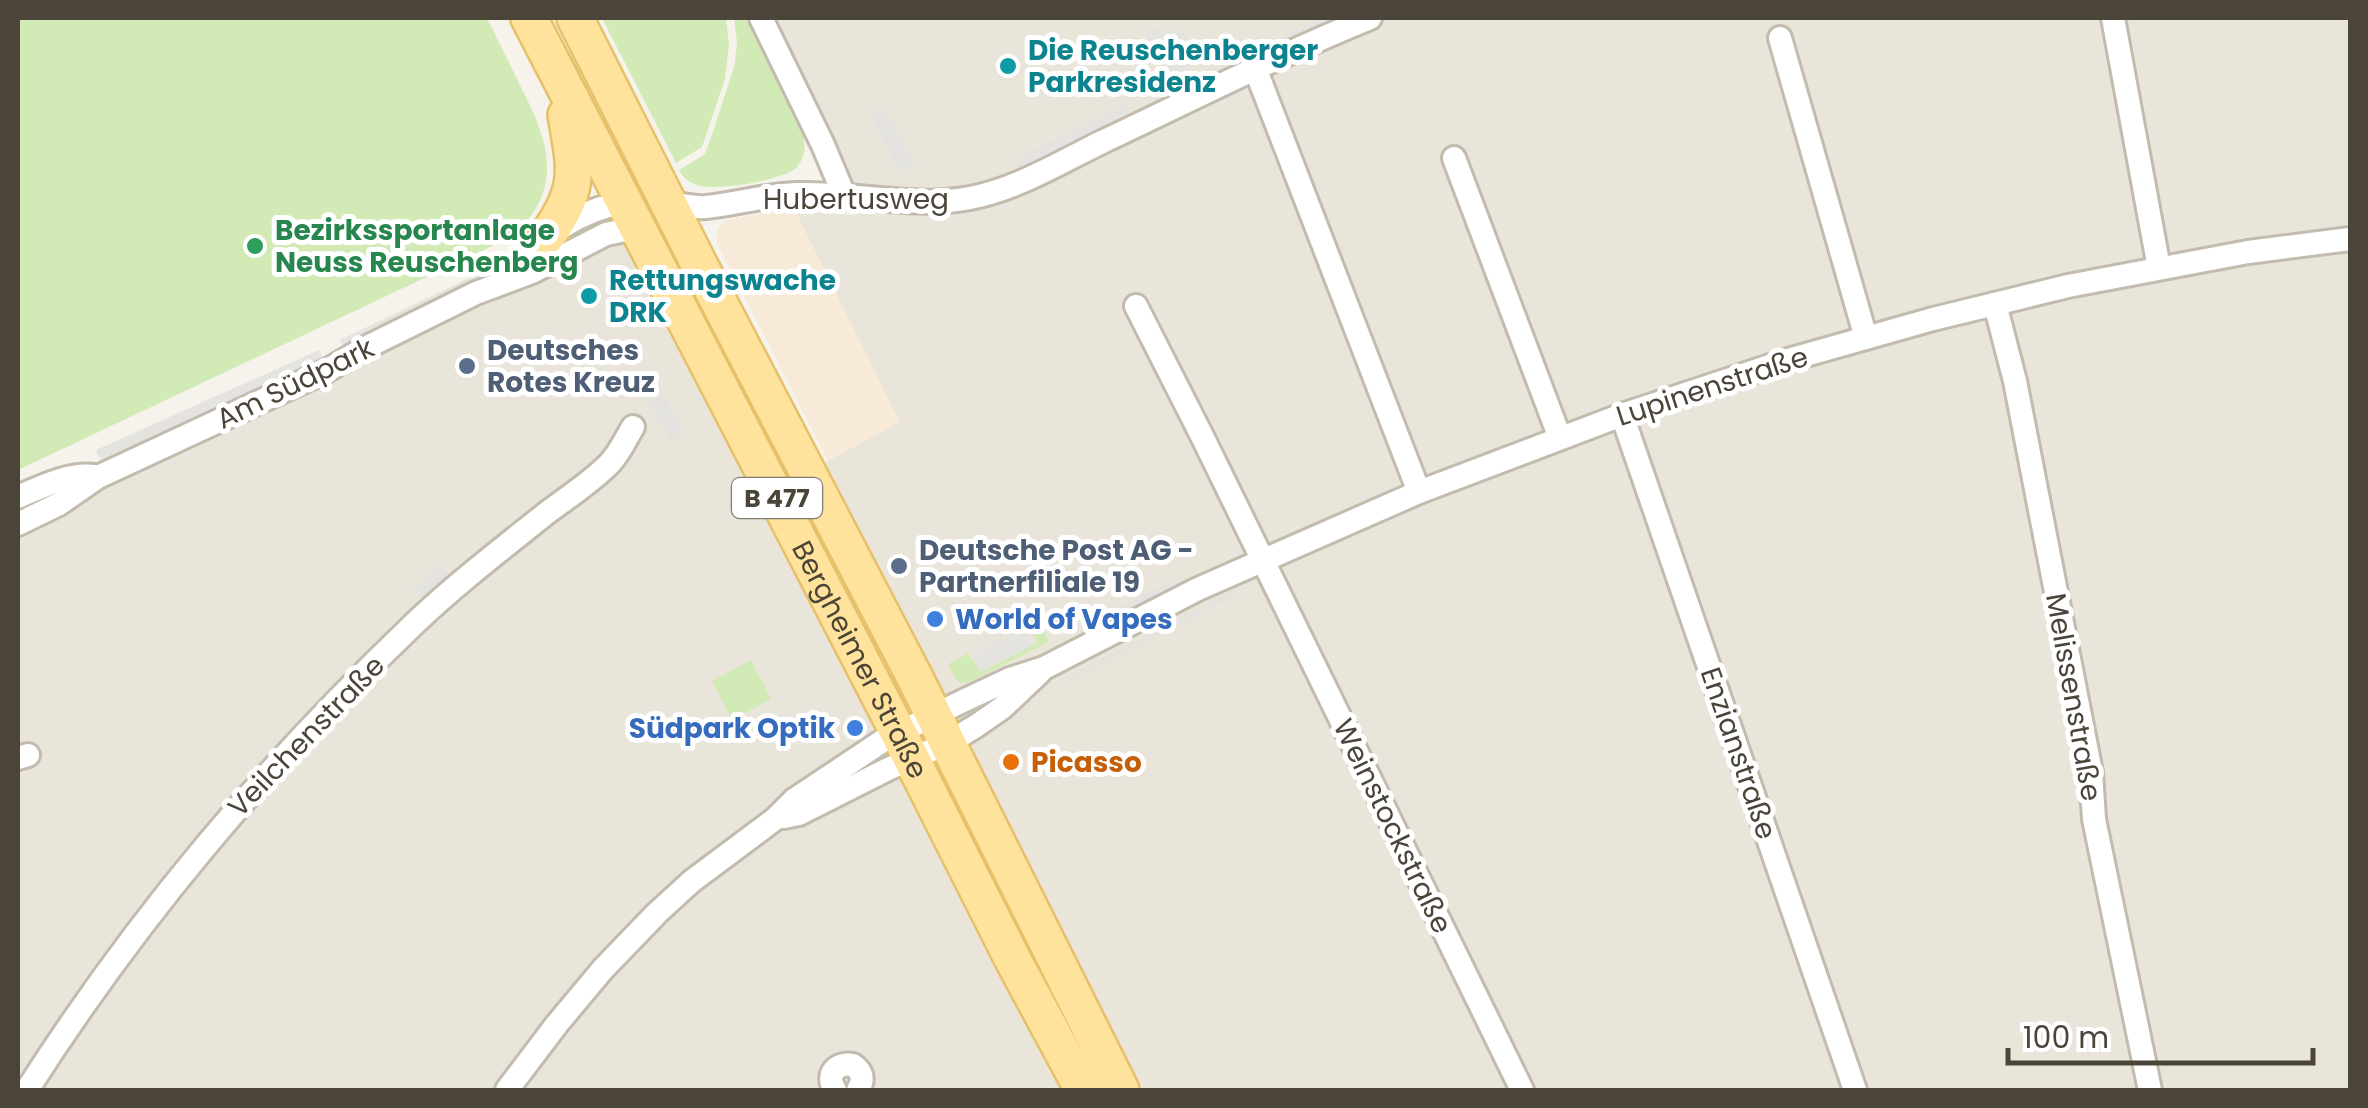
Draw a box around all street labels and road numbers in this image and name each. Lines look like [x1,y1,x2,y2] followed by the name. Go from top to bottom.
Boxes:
[763,180,949,219] street label: Hubertusweg
[210,328,381,439] street label: Am Südpark
[1611,337,1813,436] street label: Lupinenstraße
[732,478,822,518] road number: B 477
[782,534,937,785] street label: Bergheimer Straße
[2036,590,2111,804] street label: Melissenstraße
[219,647,394,826] street label: Veilchenstraße
[1691,662,1786,844] street label: Enzianstraße
[1324,712,1461,940] street label: Weinstockstraße

